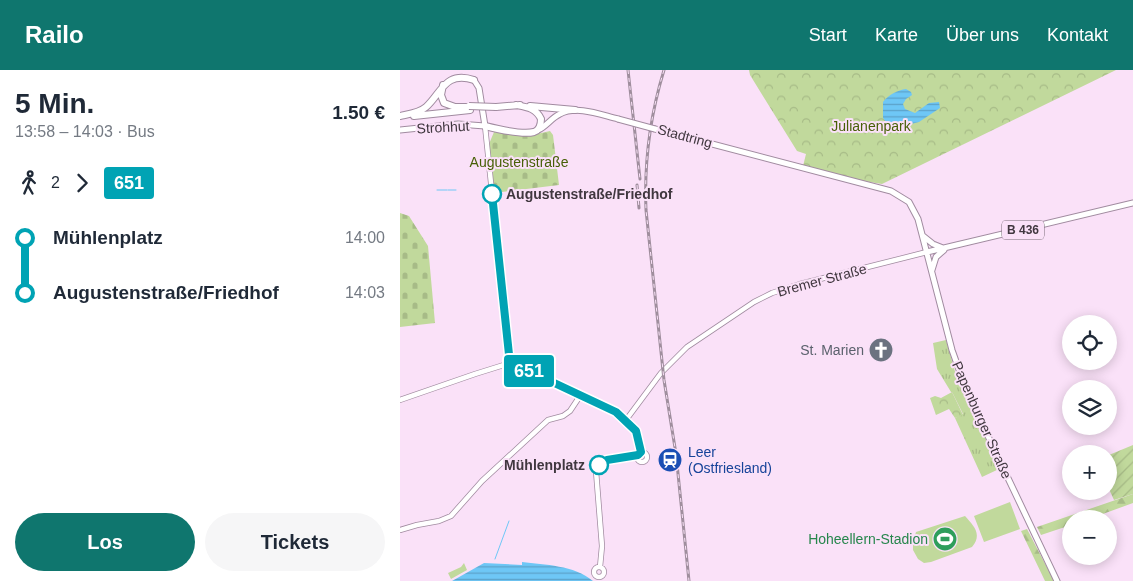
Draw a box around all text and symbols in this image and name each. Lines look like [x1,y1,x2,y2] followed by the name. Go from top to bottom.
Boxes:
[25,21,84,48] text: Railo
[809,25,847,45] text: Start
[875,25,918,45] text: Karte
[946,25,1019,45] text: Über uns
[1047,25,1108,45] text: Kontakt
[15,88,94,119] text: 5 Min.
[332,102,385,123] text: 1.50 €
[416,118,470,136] street label: Strohhut
[831,118,912,134] park label: Julianenpark
[656,121,714,151] street label: Stadtring
[15,123,155,140] text: 13:58 – 14:03 · Bus
[470,154,569,170] park label: Augustenstraße
[15,169,43,197] icon: walk
[68,169,96,197] icon: forward
[114,173,144,193] text: 651
[51,174,60,191] text: 2
[482,184,502,204] marker: Augustenstraße/Friedhof
[506,186,673,202] place label: Augustenstraße/Friedhof
[1002,220,1044,240] road number: B 436
[53,227,163,248] text: Mühlenplatz
[345,229,385,246] text: 14:00
[776,260,869,300] street label: Bremer Straße
[53,282,279,303] text: Augustenstraße/Friedhof
[345,284,385,301] text: 14:03
[1062,315,1117,565] map controls
[1062,315,1117,370] button: locate
[868,337,894,363] church icon: St. Marien
[800,342,864,358] place label: St. Marien
[500,355,558,387] line badge: 651
[949,359,1015,481] street label: Papenburger Straße
[514,361,544,381] text: 651
[1062,380,1117,435] button: layers
[688,444,772,476] place label: Leer (Ostfriesland)
[1062,445,1117,500] button: +
[657,447,683,473] station icon: Leer (Ostfriesland)
[589,455,609,475] marker: Mühlenplatz
[504,457,585,473] place label: Mühlenplatz
[1062,510,1117,565] button: −
[15,513,195,571] button: Los
[205,513,385,571] button: Tickets
[932,526,958,552] sports icon: Hoheellern-Stadion
[808,531,928,547] place label: Hoheellern-Stadion

